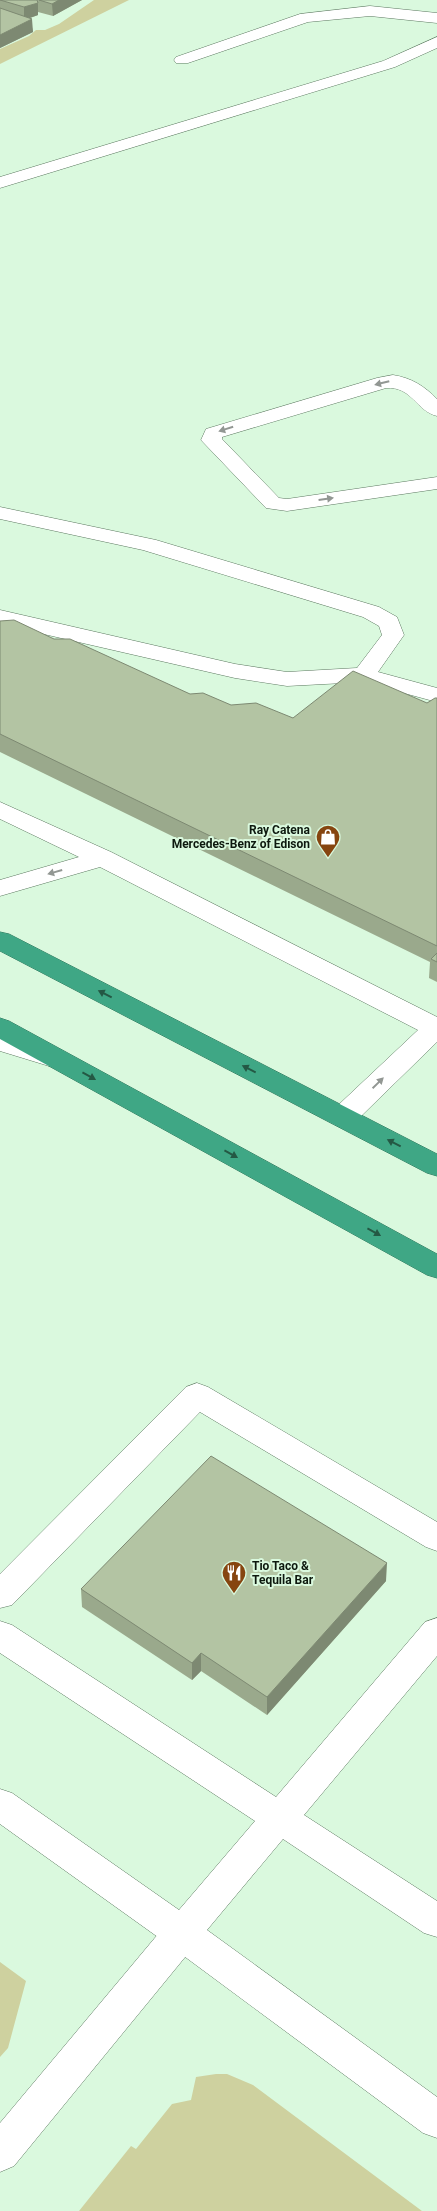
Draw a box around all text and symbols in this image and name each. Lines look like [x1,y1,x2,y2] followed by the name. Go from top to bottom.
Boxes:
[374,379,389,387] one-way arrow
[218,426,233,434] one-way arrow
[318,495,334,503] one-way arrow
[172,823,311,851] place label: Ray Catena Mercedes-Benz of Edison
[315,824,341,858] shop icon: Ray Catena Mercedes-Benz of Edison
[47,868,62,876] one-way arrow
[98,990,112,998] one-way arrow
[242,1065,257,1073] one-way arrow
[81,1072,96,1080] one-way arrow
[372,1077,384,1089] one-way arrow
[386,1139,401,1147] one-way arrow
[224,1150,239,1158] one-way arrow
[366,1228,381,1236] one-way arrow
[252,1559,314,1587] place label: Tio Taco & Tequila Bar
[221,1560,247,1594] restaurant icon: Tio Taco & Tequila Bar

